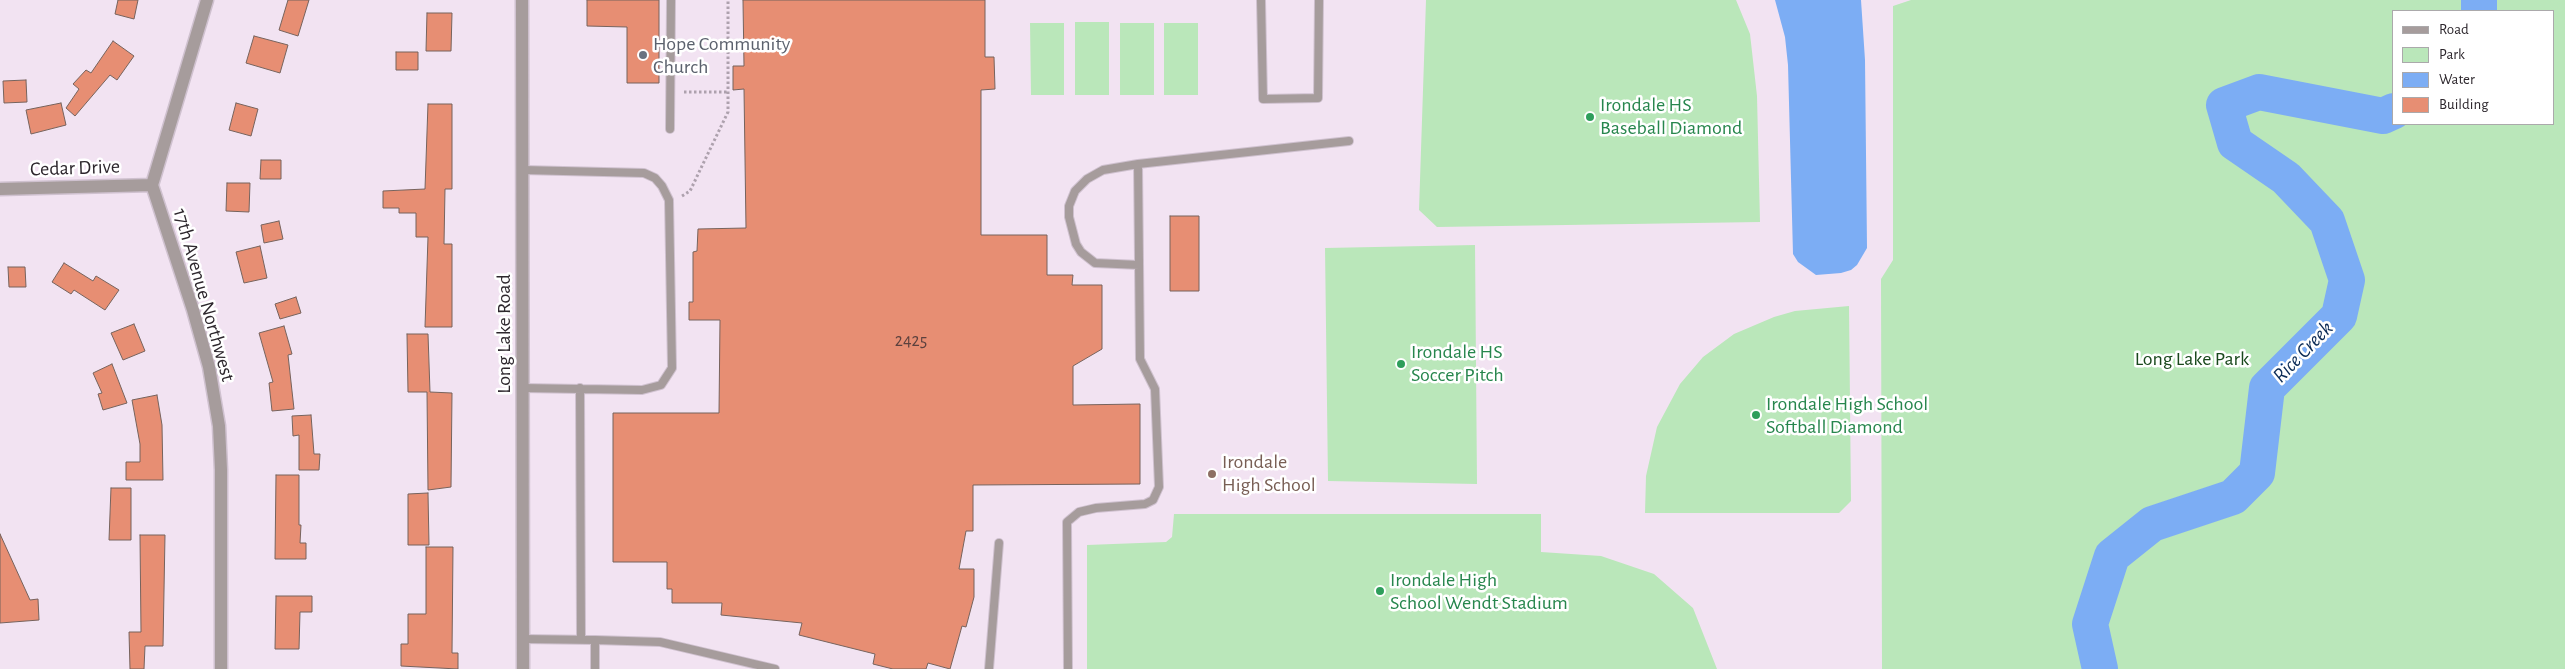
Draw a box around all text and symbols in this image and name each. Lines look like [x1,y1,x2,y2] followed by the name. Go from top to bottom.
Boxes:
[2392,10,2555,125] legend
[2439,22,2469,37] text: Road
[653,32,790,79] place label: Hope Community Church
[2439,47,2465,62] text: Park
[637,49,649,61] marker: Hope Community Church
[2439,72,2475,87] text: Water
[1600,93,1742,140] place label: Irondale HS Baseball Diamond
[2439,97,2489,112] text: Building
[1584,111,1596,123] marker: Irondale HS Baseball Diamond
[30,154,120,182] street label: Cedar Drive
[168,206,240,384] street label: 17th Avenue Northwest
[492,274,516,394] street label: Long Lake Road
[2267,316,2339,388] water label: Rice Creek
[895,330,927,352] house number: 2425
[1411,340,1504,387] place label: Irondale HS Soccer Pitch
[2135,347,2249,371] park label: Long Lake Park
[1395,358,1407,370] marker: Irondale HS Soccer Pitch
[1766,392,1928,439] place label: Irondale High School Softball Diamond
[1750,409,1762,421] marker: Irondale High School Softball Diamond
[1222,450,1316,497] place label: Irondale High School
[1206,468,1218,480] marker: Irondale High School
[1390,568,1568,615] place label: Irondale High School Wendt Stadium
[1374,585,1386,597] marker: Irondale High School Wendt Stadium

